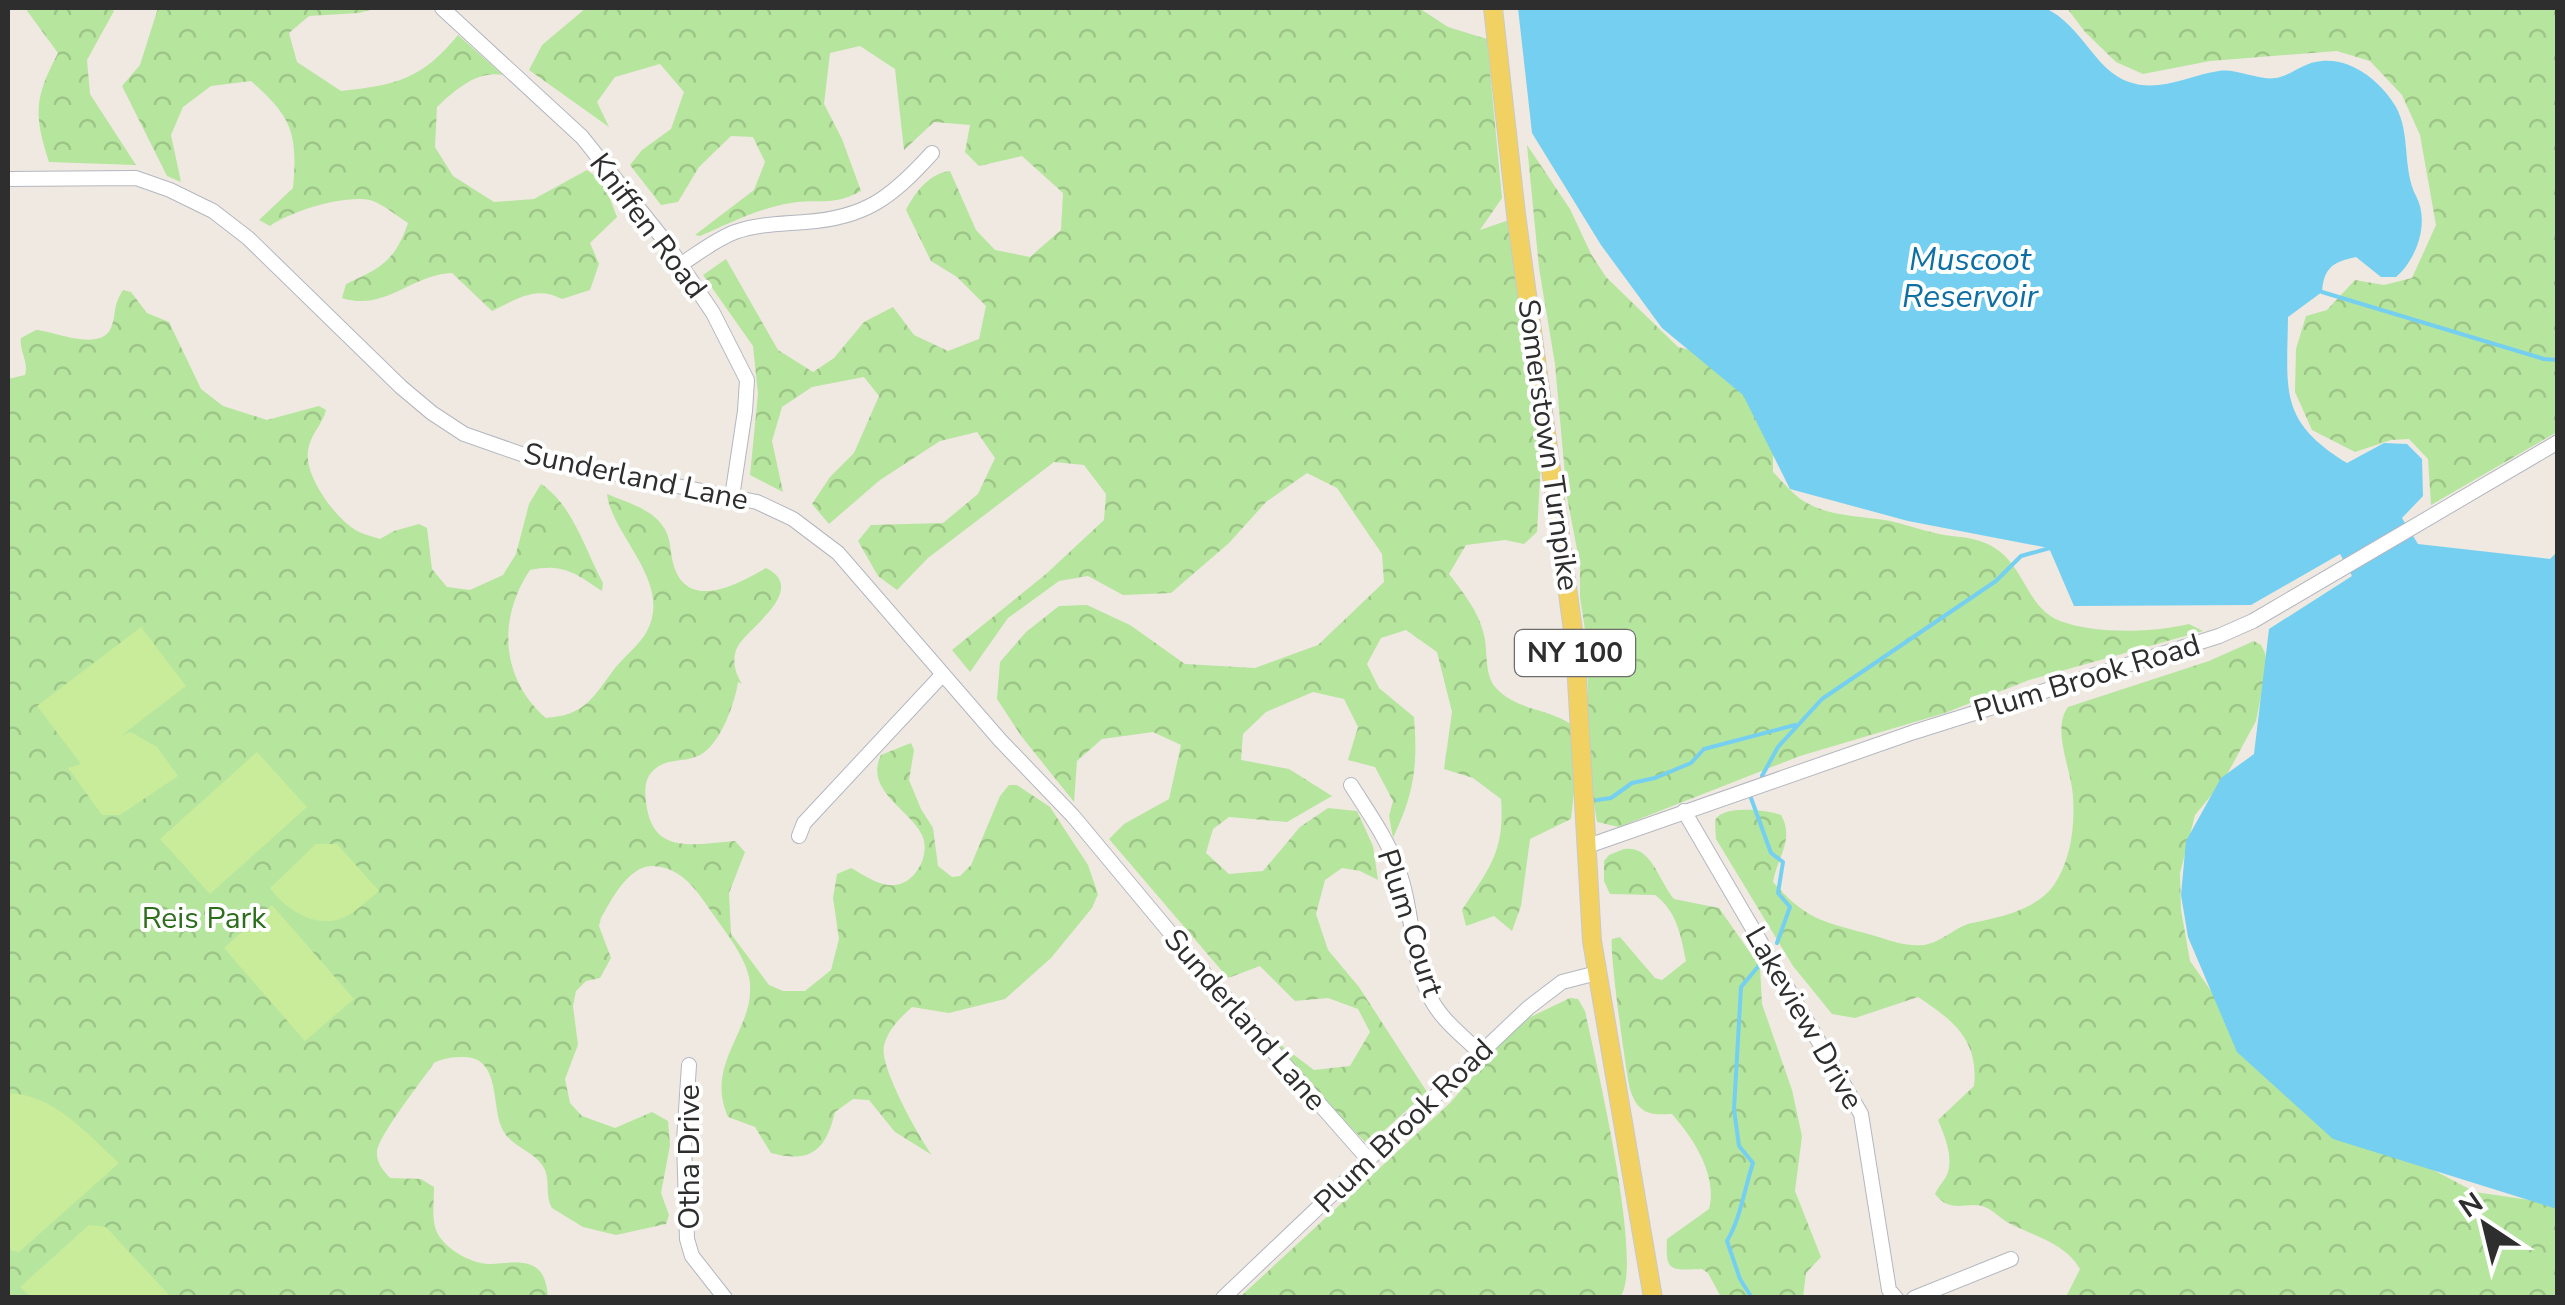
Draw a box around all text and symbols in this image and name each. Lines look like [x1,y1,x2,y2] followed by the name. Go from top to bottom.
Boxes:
[580,145,716,307] street label: Kniffen Road
[1902,238,2039,318] water label: Muscoot Reservoir
[1507,297,1589,593] street label: Somerstown Turnpike
[520,433,752,521] street label: Sunderland Lane
[1969,624,2205,732] street label: Plum Brook Road
[1515,630,1635,676] road number: NY 100
[1367,844,1453,1002] street label: Plum Court
[142,898,267,939] park label: Reis Park
[1735,919,1873,1117] street label: Lakeview Drive
[1154,920,1336,1120] street label: Sunderland Lane
[1305,1030,1503,1222] street label: Plum Brook Road
[669,1084,710,1230] street label: Otha Drive
[2435,1175,2535,1275] north arrow
[2452,1184,2491,1227] text: N

